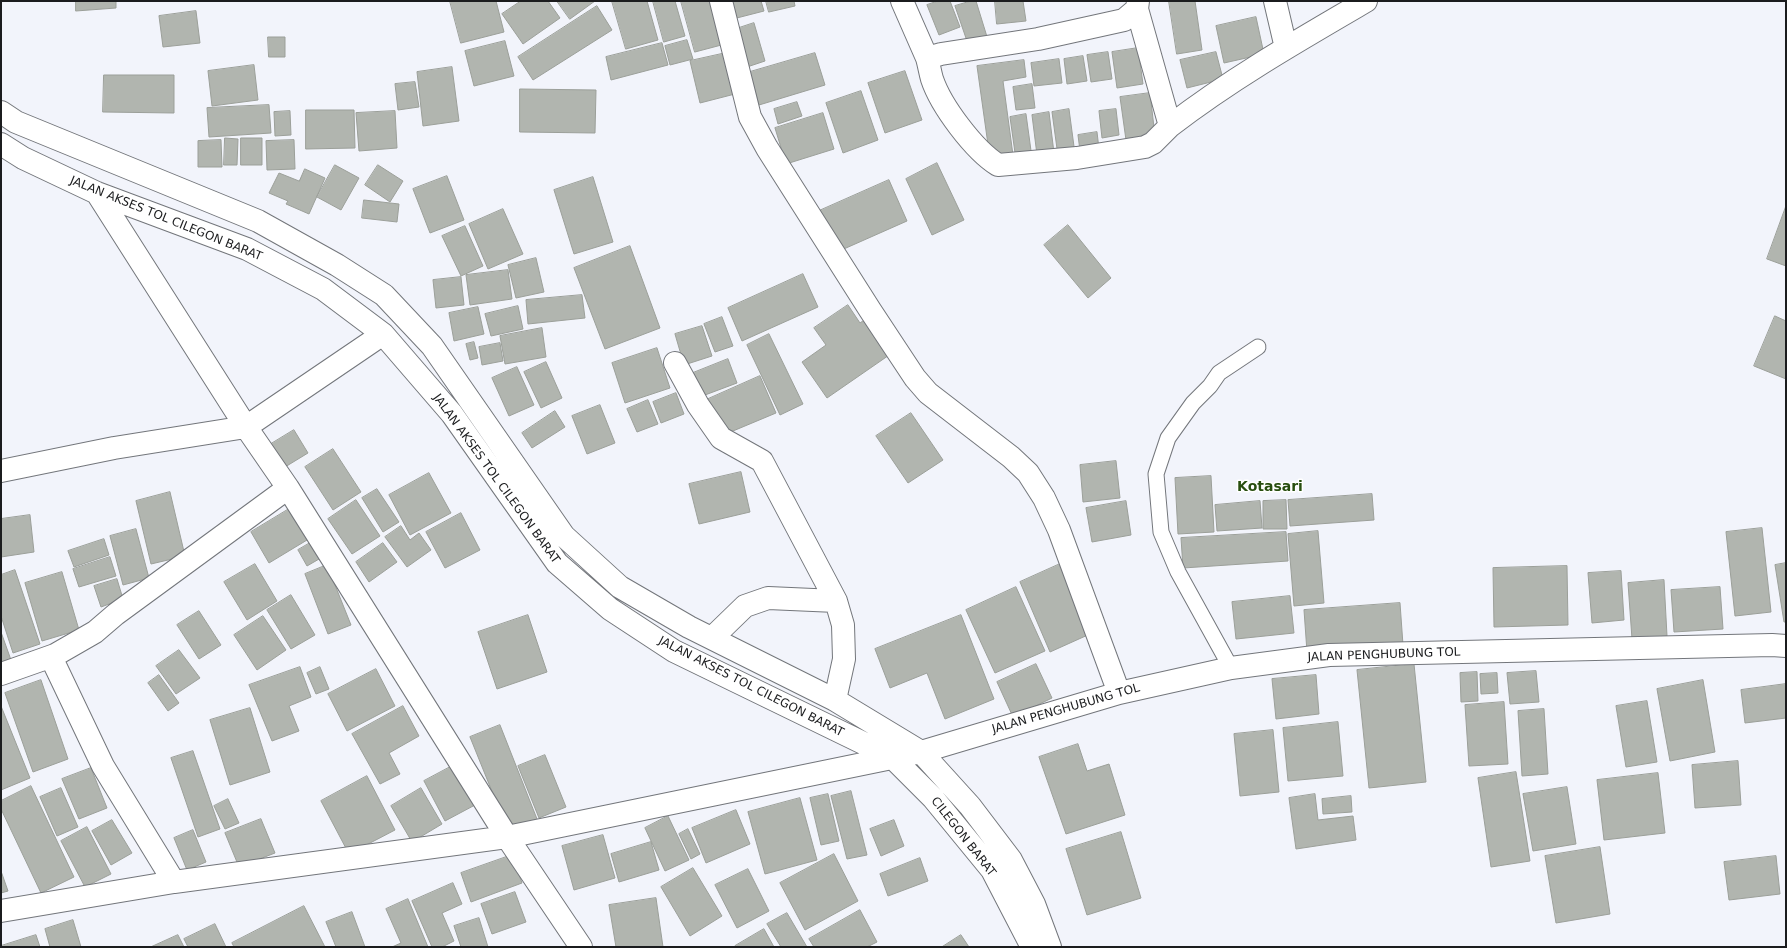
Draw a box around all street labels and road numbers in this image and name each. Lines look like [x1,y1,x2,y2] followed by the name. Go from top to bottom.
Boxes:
[68,174,264,264] street label: JALAN AKSES TOL CILEGON BARAT
[430,391,562,567] street label: JALAN AKSES TOL CILEGON BARAT
[656,634,846,740] street label: JALAN AKSES TOL CILEGON BARAT
[1307,645,1461,665] street label: JALAN PENGHUBUNG TOL
[990,681,1142,737] street label: JALAN PENGHUBUNG TOL
[928,794,998,880] street label: CILEGON BARAT

